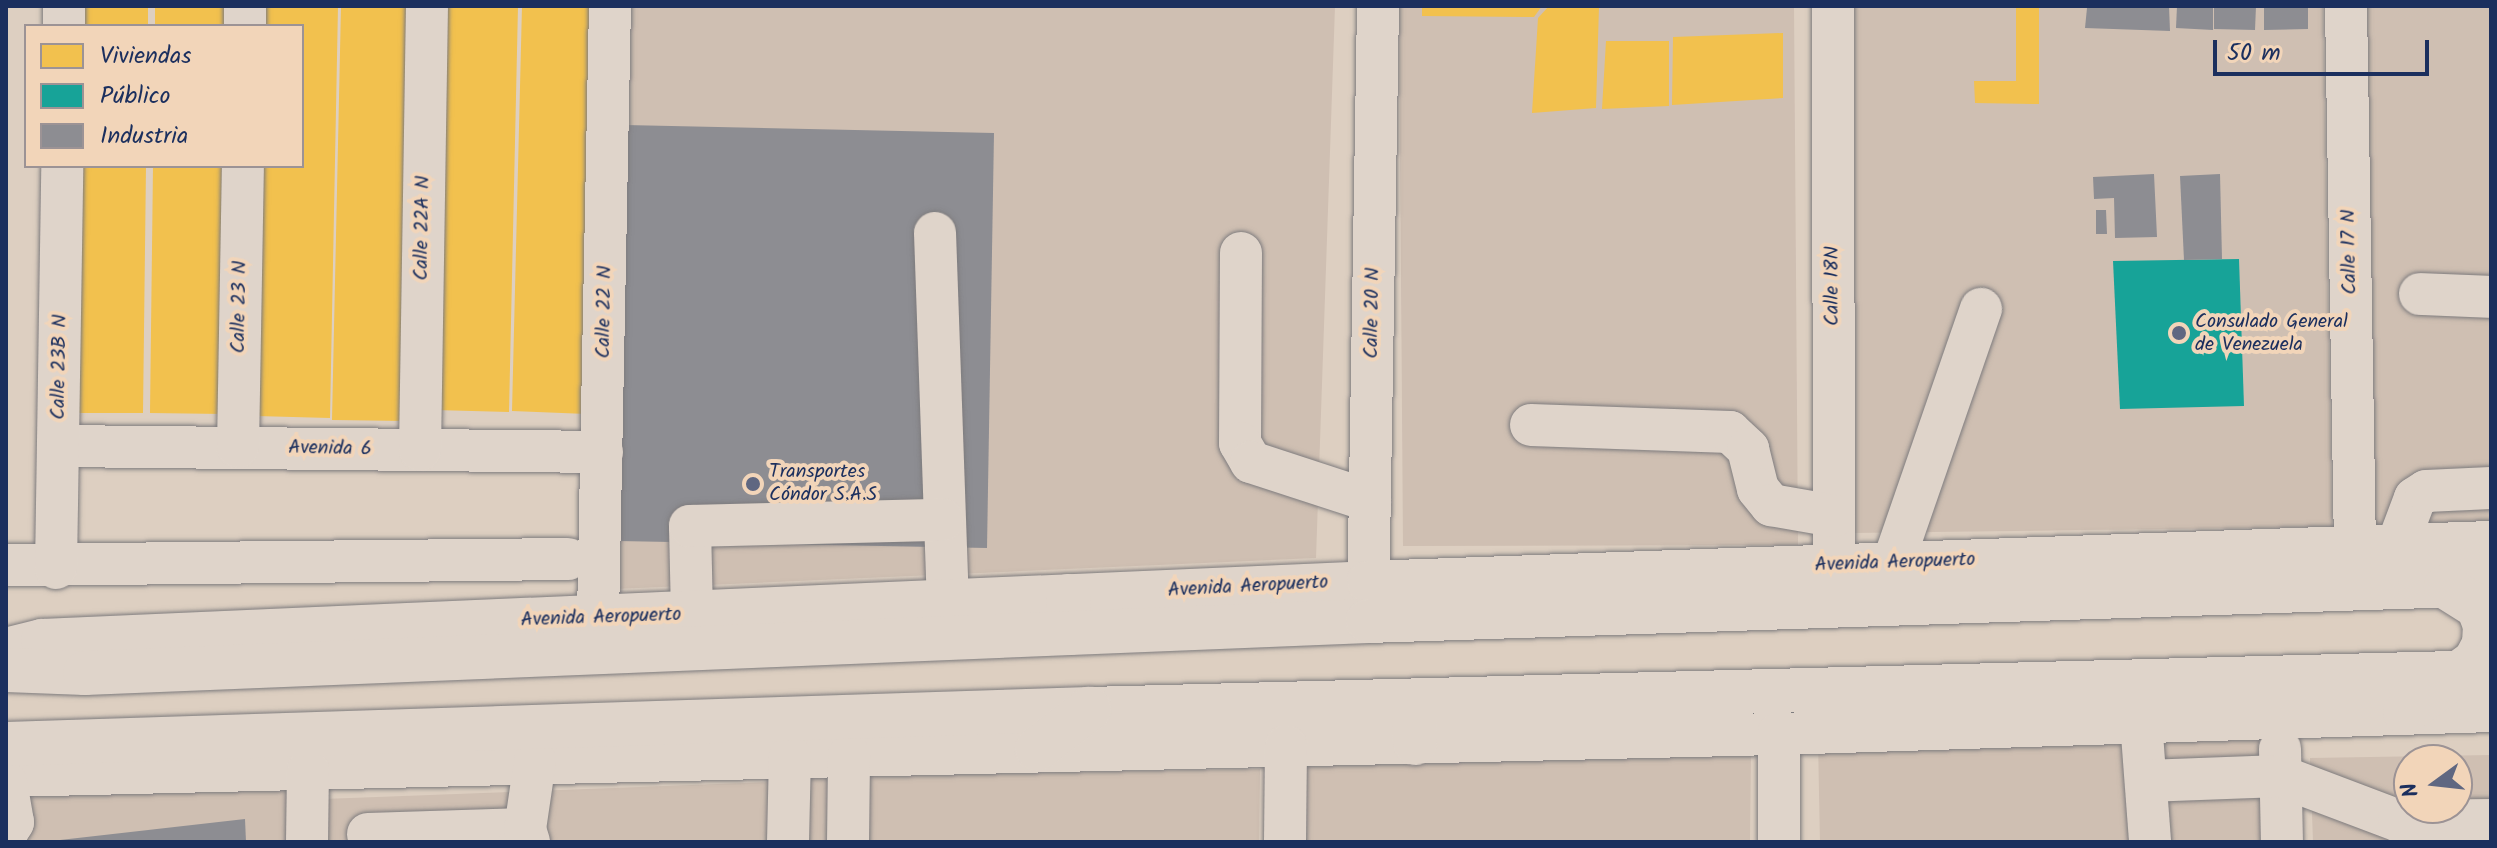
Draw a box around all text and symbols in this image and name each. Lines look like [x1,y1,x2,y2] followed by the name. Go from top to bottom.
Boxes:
[24,24,304,168] legend
[2217,24,2433,74] scale bar
[2227,34,2281,73] text: 50 m
[100,37,191,76] text: Viviendas
[100,77,170,116] text: Público
[100,117,188,156] text: Industria
[410,175,436,281] street label: Calle 22A N
[2337,209,2363,295] street label: Calle 17 N
[1821,246,1845,326] street label: Calle 18N
[227,260,253,354] street label: Calle 23 N
[592,265,618,359] street label: Calle 22 N
[1360,267,1386,359] street label: Calle 20 N
[2195,310,2348,357] place label: Consulado General de Venezuela
[47,314,73,420] street label: Calle 23B N
[2170,324,2188,342] marker: Consulado General de Venezuela
[288,436,372,462] street label: Avenida 6
[769,460,877,507] place label: Transportes Cóndor S.A.S
[744,475,762,493] marker: Transportes Cóndor S.A.S
[1814,548,1976,578] street label: Avenida Aeropuerto
[1167,571,1329,603] street label: Avenida Aeropuerto
[520,603,682,633] street label: Avenida Aeropuerto
[2393,744,2473,824] north arrow
[2393,779,2430,801] text: N

